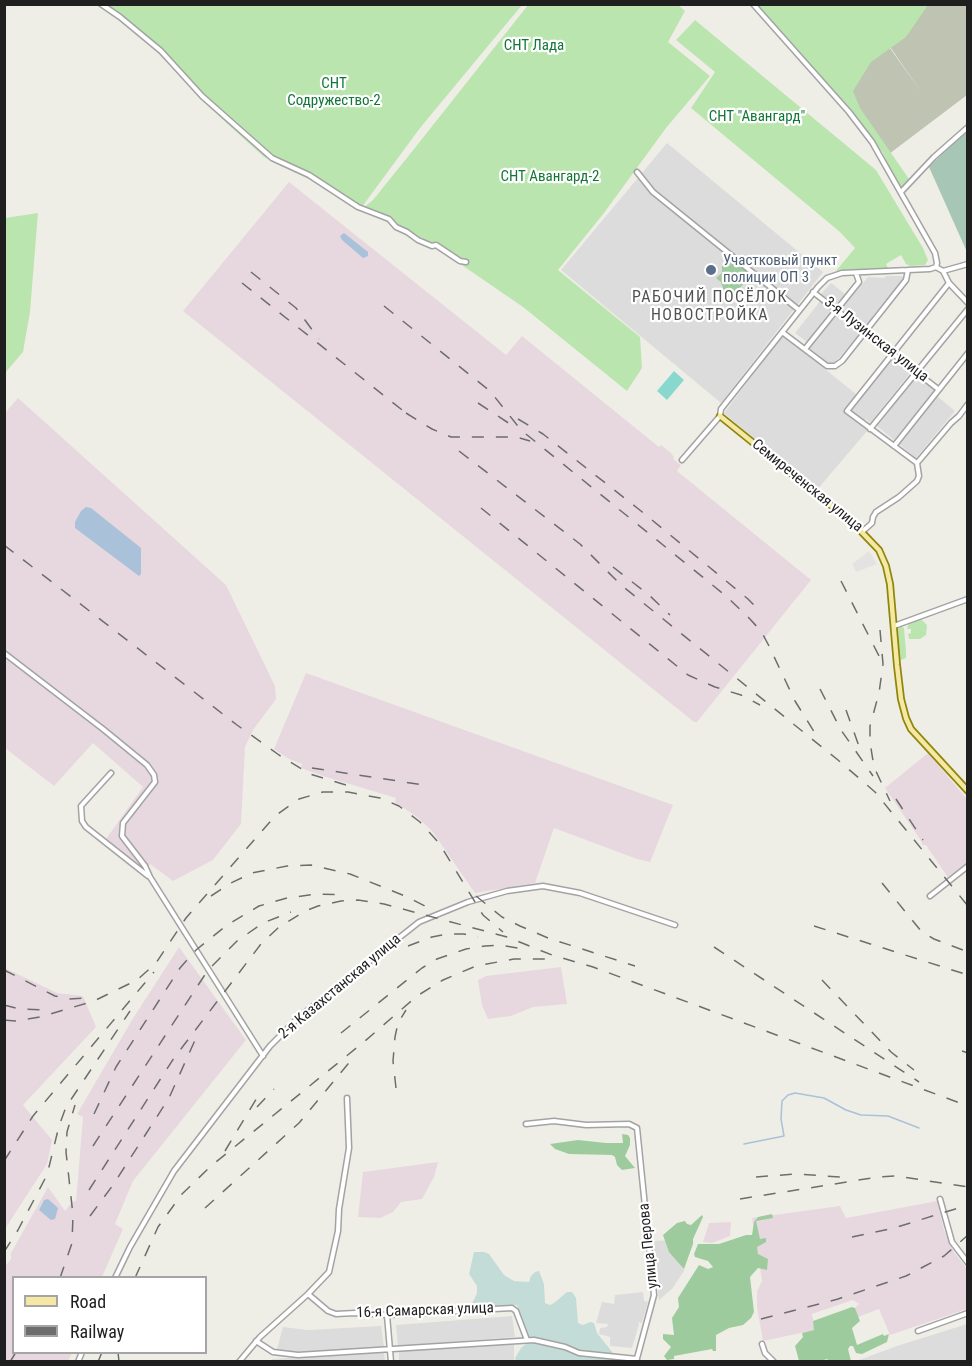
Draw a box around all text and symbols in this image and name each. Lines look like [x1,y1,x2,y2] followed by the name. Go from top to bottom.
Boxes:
[504,37,564,55] park label: СНТ Лада
[287,75,381,110] park label: СНТ Содружество-2
[709,108,805,126] park label: СНТ "Авангард"
[500,168,600,186] park label: СНТ Авангард-2
[723,252,837,287] place label: Участковый пункт полиции ОП 3
[704,263,718,277] marker: Участковый пункт полиции ОП 3
[632,288,788,326] district label: РАБОЧИЙ ПОСЁЛОК НОВОСТРОЙКА
[820,294,932,386] street label: 3-я Лузинская улица
[748,436,866,536] street label: Семиреченская улица
[275,931,405,1043] street label: 2-я Казахстанская улица
[636,1202,662,1290] street label: улица Перова
[12,1276,207,1354] legend
[70,1291,106,1312] text: Road
[356,1300,494,1322] street label: 16-я Самарская улица
[70,1321,124,1342] text: Railway

